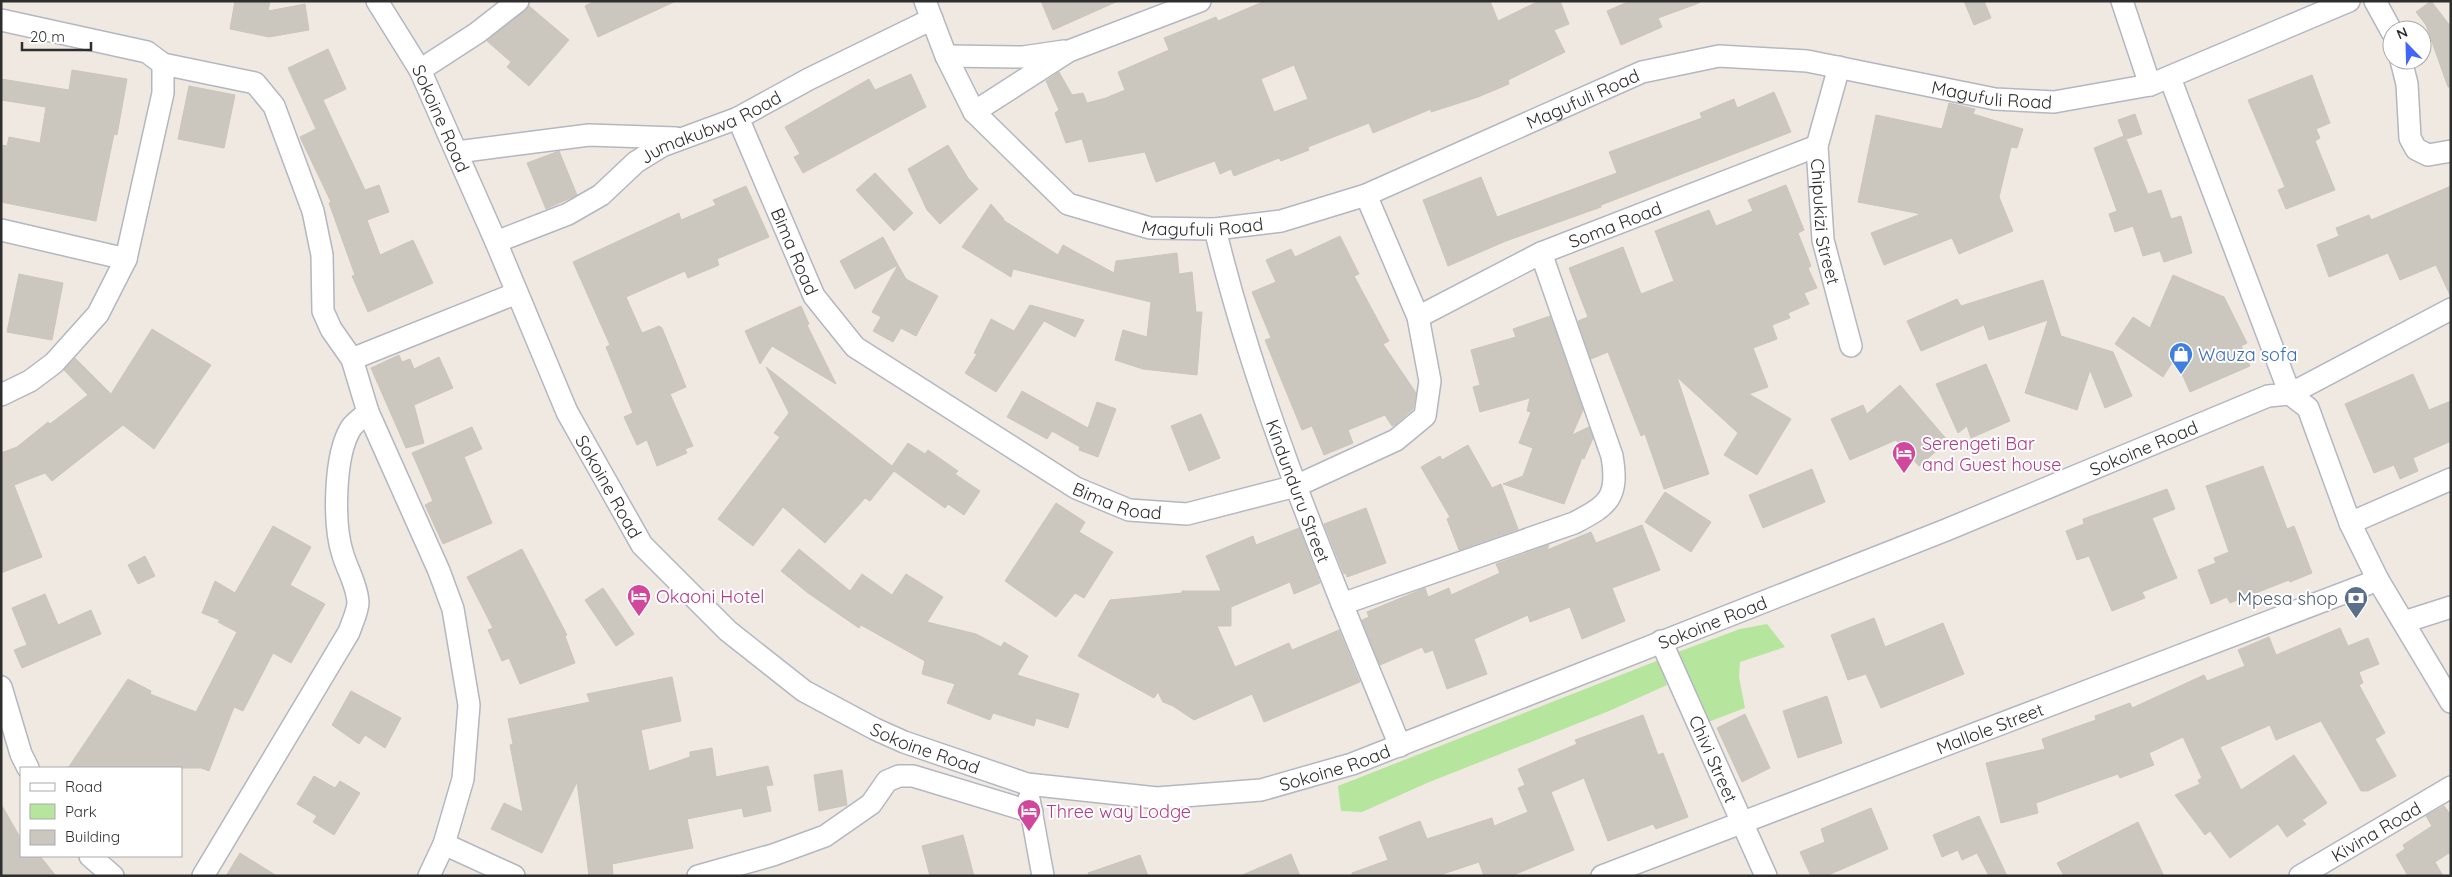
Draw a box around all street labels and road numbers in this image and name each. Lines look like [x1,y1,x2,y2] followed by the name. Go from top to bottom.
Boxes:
[408,61,475,176] street label: Sokoine Road
[1522,63,1643,134] street label: Magufuli Road
[1930,75,2053,113] street label: Magufuli Road
[635,85,785,169] street label: Jumakubwa Road
[1806,158,1846,287] street label: Chipukizi Street
[1565,196,1665,253] street label: Soma Road
[766,204,824,298] street label: Bima Road
[1139,212,1264,241] street label: Magufuli Road
[2086,415,2201,481] street label: Sokoine Road
[1261,416,1336,566] street label: Kindunduru Street
[571,431,647,542] street label: Sokoine Road
[1069,476,1162,524] street label: Bima Road
[1655,590,1770,654] street label: Sokoine Road
[1933,697,2047,759] street label: Mallole Street
[1684,711,1743,806] street label: Chivi Street
[867,717,983,779] street label: Sokoine Road
[1276,739,1393,796] street label: Sokoine Road
[2327,796,2425,867] street label: Kivina Road

